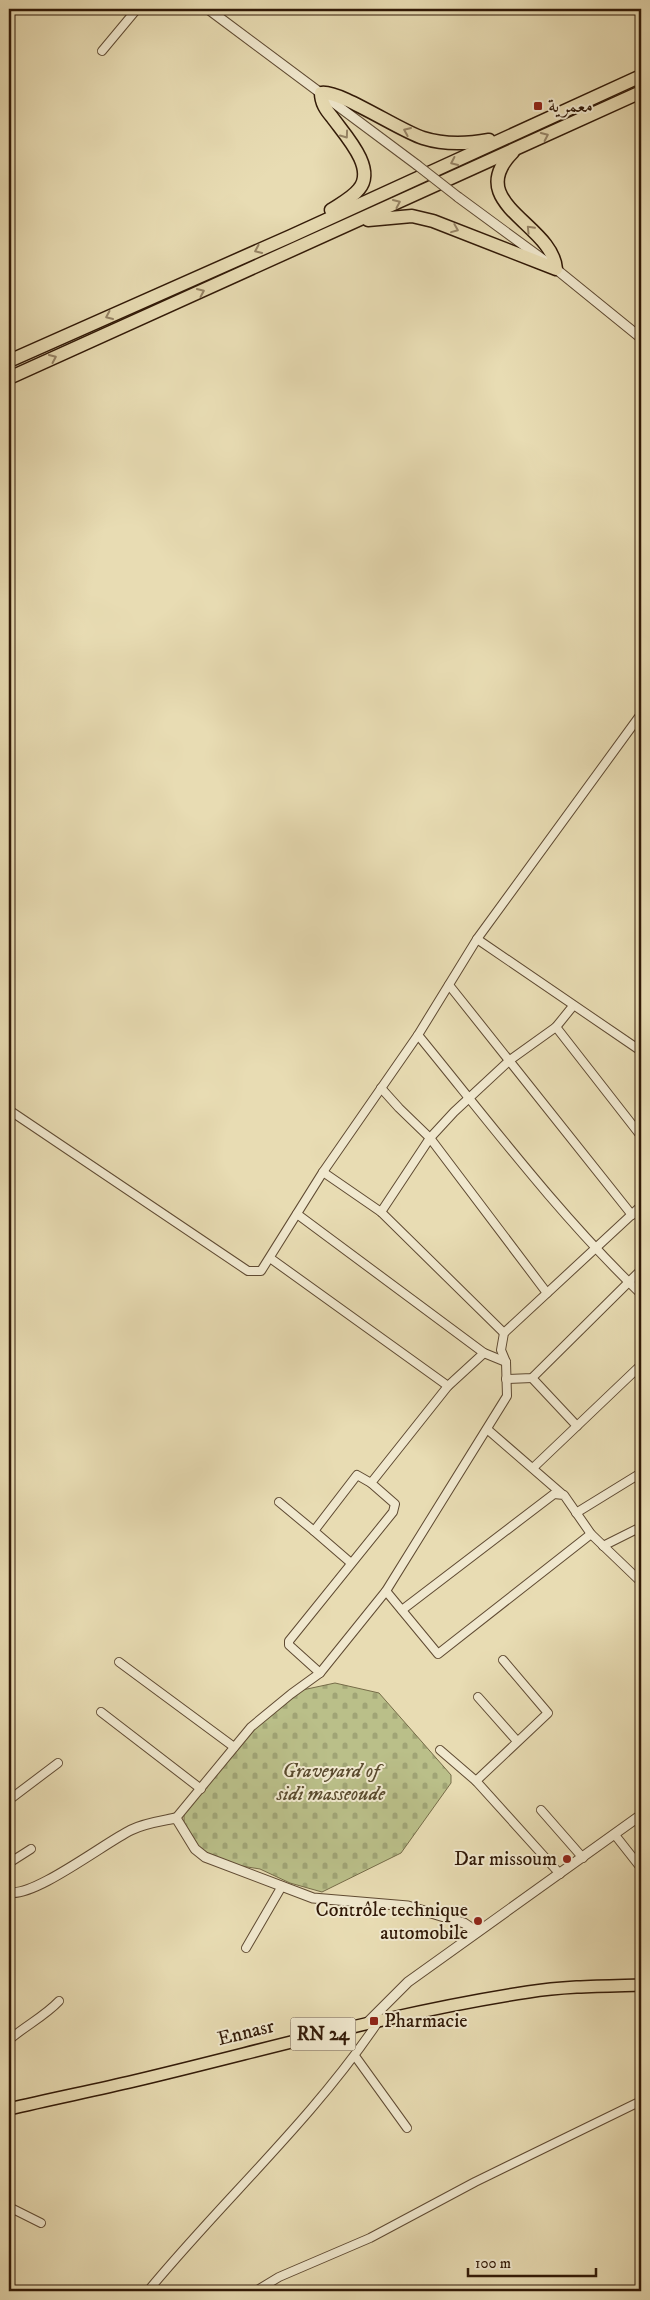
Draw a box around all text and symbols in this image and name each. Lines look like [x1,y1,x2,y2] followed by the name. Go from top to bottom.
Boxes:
[548,94,593,119] place label: معمرية
[532,100,544,112] marker: معمرية
[403,127,412,138] one-way arrow
[339,129,347,138] one-way arrow
[540,131,549,142] one-way arrow
[450,155,459,165] one-way arrow
[392,199,401,209] one-way arrow
[450,223,459,233] one-way arrow
[527,226,536,235] one-way arrow
[254,244,263,255] one-way arrow
[196,288,205,298] one-way arrow
[105,310,114,321] one-way arrow
[48,354,57,365] one-way arrow
[276,1759,386,1807] park label: Graveyard of sidi masseoude
[454,1847,557,1872] place label: Dar missoum
[561,1853,573,1865] marker: Dar missoum
[315,1898,468,1946] place label: Contrôle technique automobile
[472,1915,484,1927] marker: Contrôle technique automobile
[384,2009,468,2034] place label: Pharmacie
[215,2014,278,2052] street label: Ennasr
[368,2015,380,2027] marker: Pharmacie
[290,2018,356,2050] road number: RN 24
[468,2245,595,2277] scale bar
[475,2254,511,2273] text: 100 m

